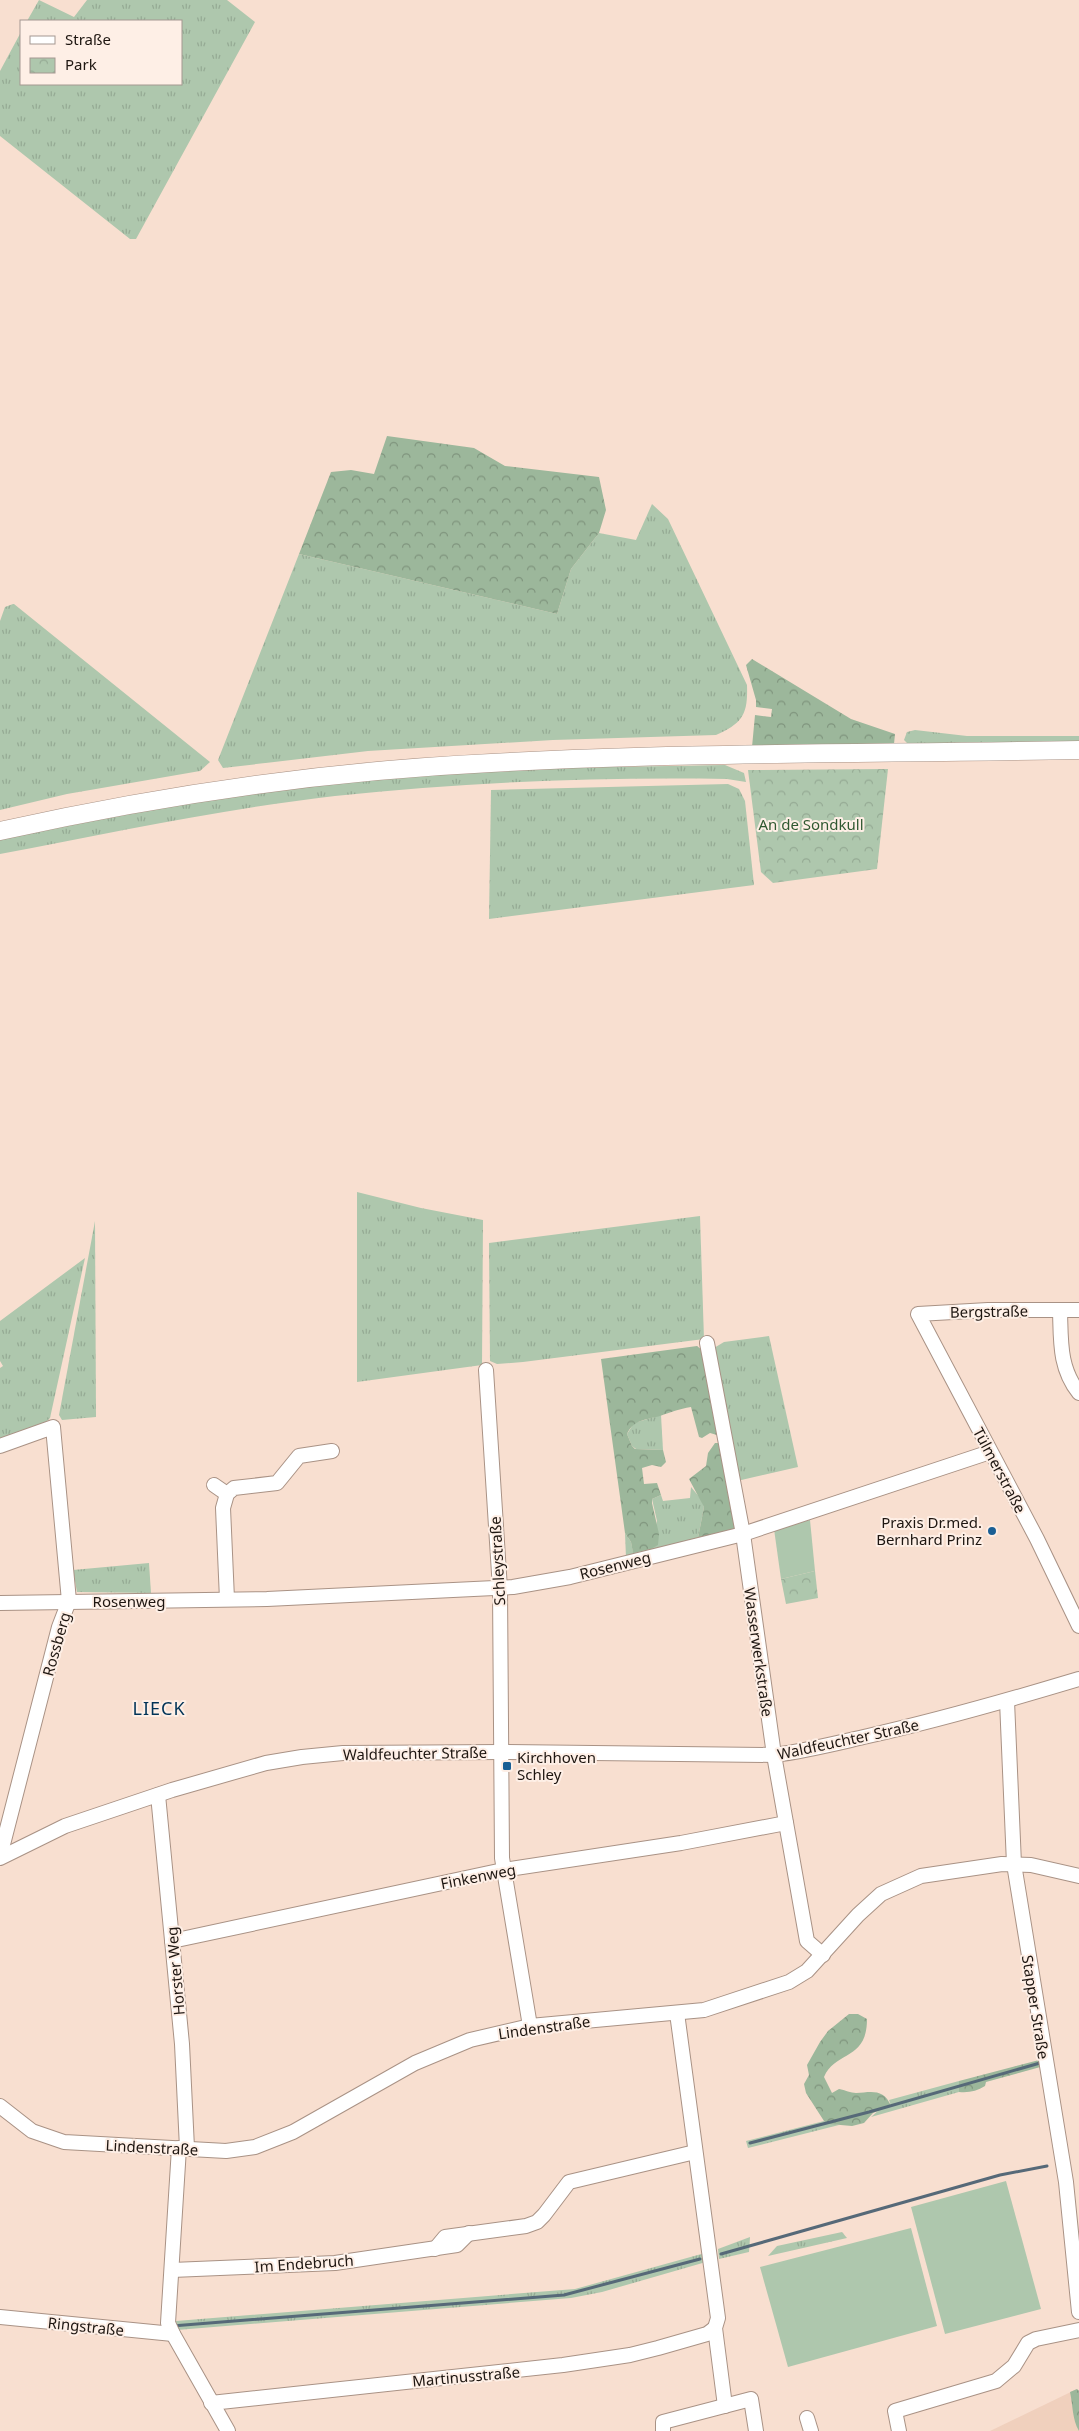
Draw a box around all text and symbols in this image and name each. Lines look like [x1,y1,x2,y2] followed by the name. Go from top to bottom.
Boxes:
[20,20,182,85] legend
[65,29,111,49] text: Straße
[65,54,97,74] text: Park
[758,814,864,834] park label: An de Sondkull
[950,1300,1028,1322] street label: Bergstraße
[969,1424,1031,1516] street label: Tülmerstraße
[876,1512,982,1549] place label: Praxis Dr.med. Bernhard Prinz
[485,1516,509,1606] street label: Schleystraße
[986,1525,998,1537] marker: Praxis Dr.med. Bernhard Prinz
[577,1546,653,1584] street label: Rosenweg
[740,1586,778,1718] street label: Wasserwerkstraße
[93,1591,165,1611] street label: Rosenweg
[37,1610,75,1678] street label: Rossberg
[132,1696,186,1720] district label: LIECK
[775,1714,921,1764] street label: Waldfeuchter Straße
[343,1742,487,1764] street label: Waldfeuchter Straße
[517,1747,596,1784] place label: Kirchhoven Schley
[501,1760,513,1772] marker: Kirchhoven Schley
[439,1859,517,1893] street label: Finkenweg
[161,1926,189,2016] street label: Horster Weg
[1018,1954,1054,2060] street label: Stapper Straße
[497,2011,591,2043] street label: Lindenstraße
[105,2135,199,2159] street label: Lindenstraße
[254,2250,354,2276] street label: Im Endebruch
[47,2312,125,2340] street label: Ringstraße
[411,2361,521,2391] street label: Martinusstraße

